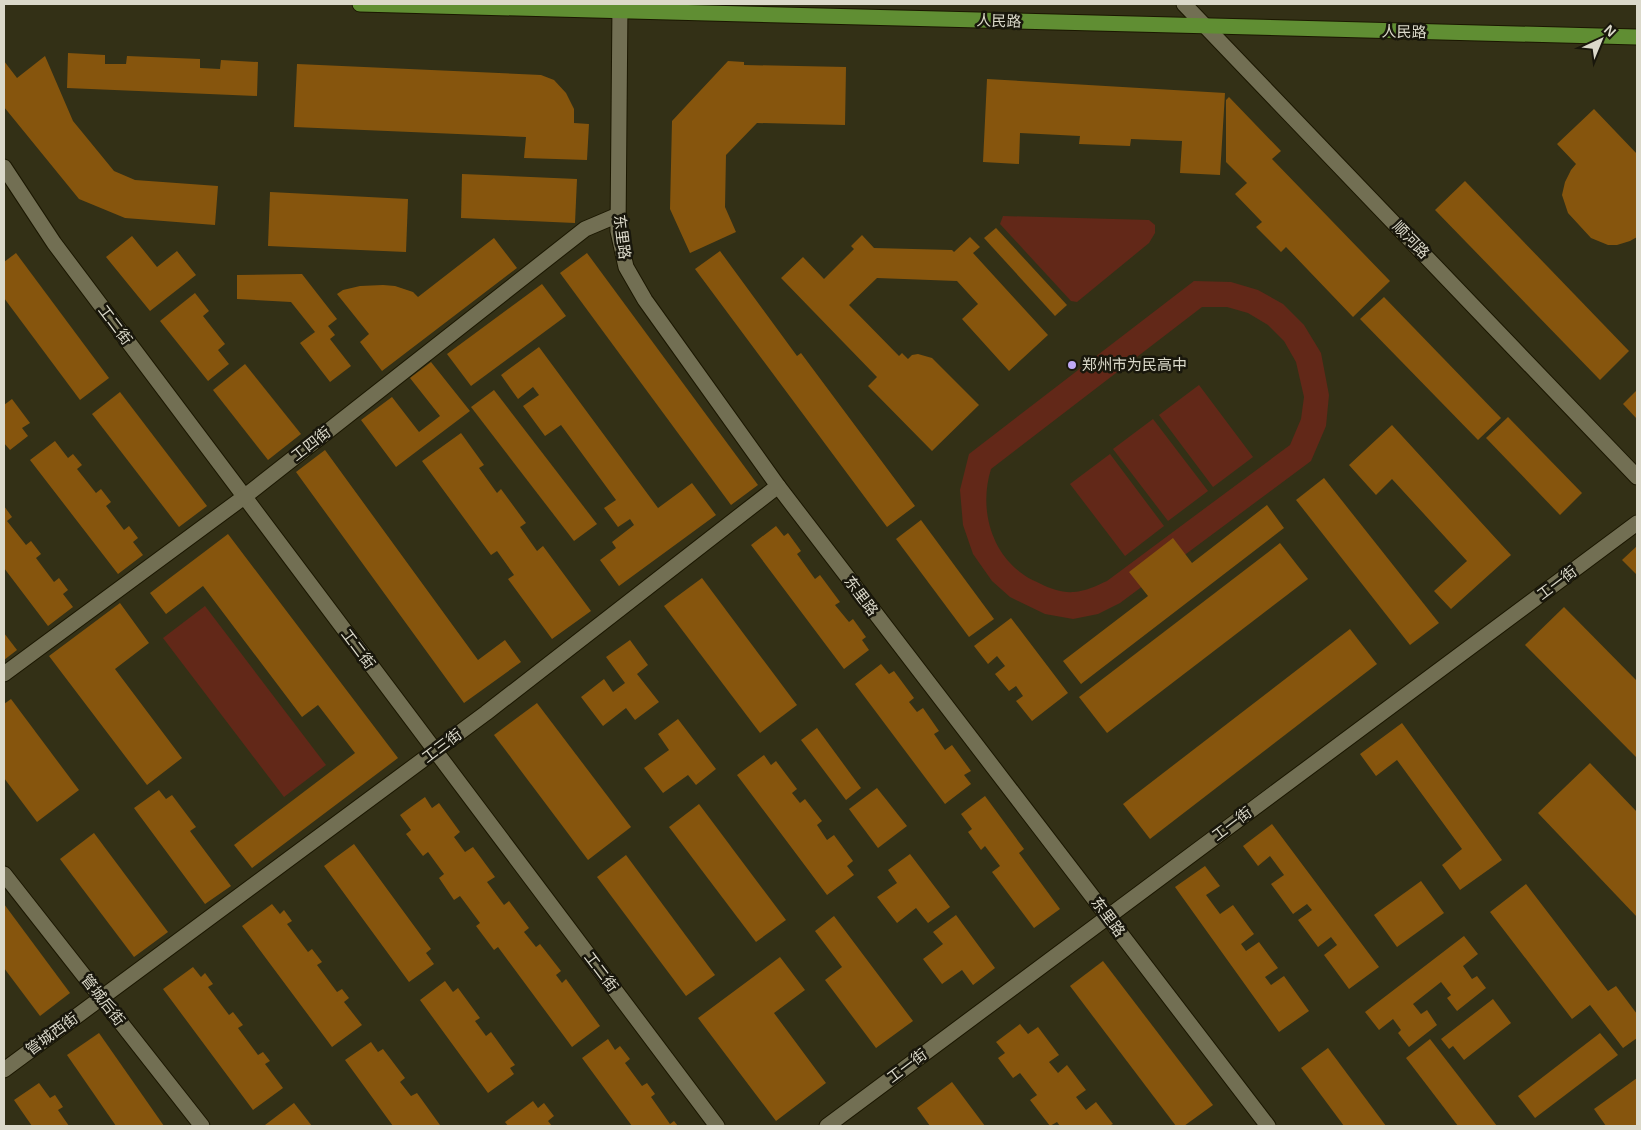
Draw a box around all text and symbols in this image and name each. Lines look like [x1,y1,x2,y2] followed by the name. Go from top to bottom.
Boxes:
[976,11,1022,30] street label: 人民路
[1576,15,1626,65] north arrow
[1601,21,1619,40] text: N
[1381,23,1427,40] street label: 人民路
[611,214,634,260] street label: 东里路
[1390,218,1433,262] street label: 顺河路
[95,302,136,348] street label: 工二街
[1082,356,1187,373] place label: 郑州市为民高中
[1066,359,1078,371] marker: 郑州市为民高中
[288,423,334,464] street label: 工四街
[1534,562,1580,603] street label: 工一街
[841,573,882,619] street label: 东里路
[338,626,379,672] street label: 工二街
[419,725,465,766] street label: 工三街
[1209,803,1255,844] street label: 工一街
[1088,894,1129,940] street label: 东里路
[581,949,622,995] street label: 工二街
[78,971,129,1029] street label: 管城后街
[22,1009,81,1058] street label: 管城西街
[884,1045,930,1086] street label: 工一街

